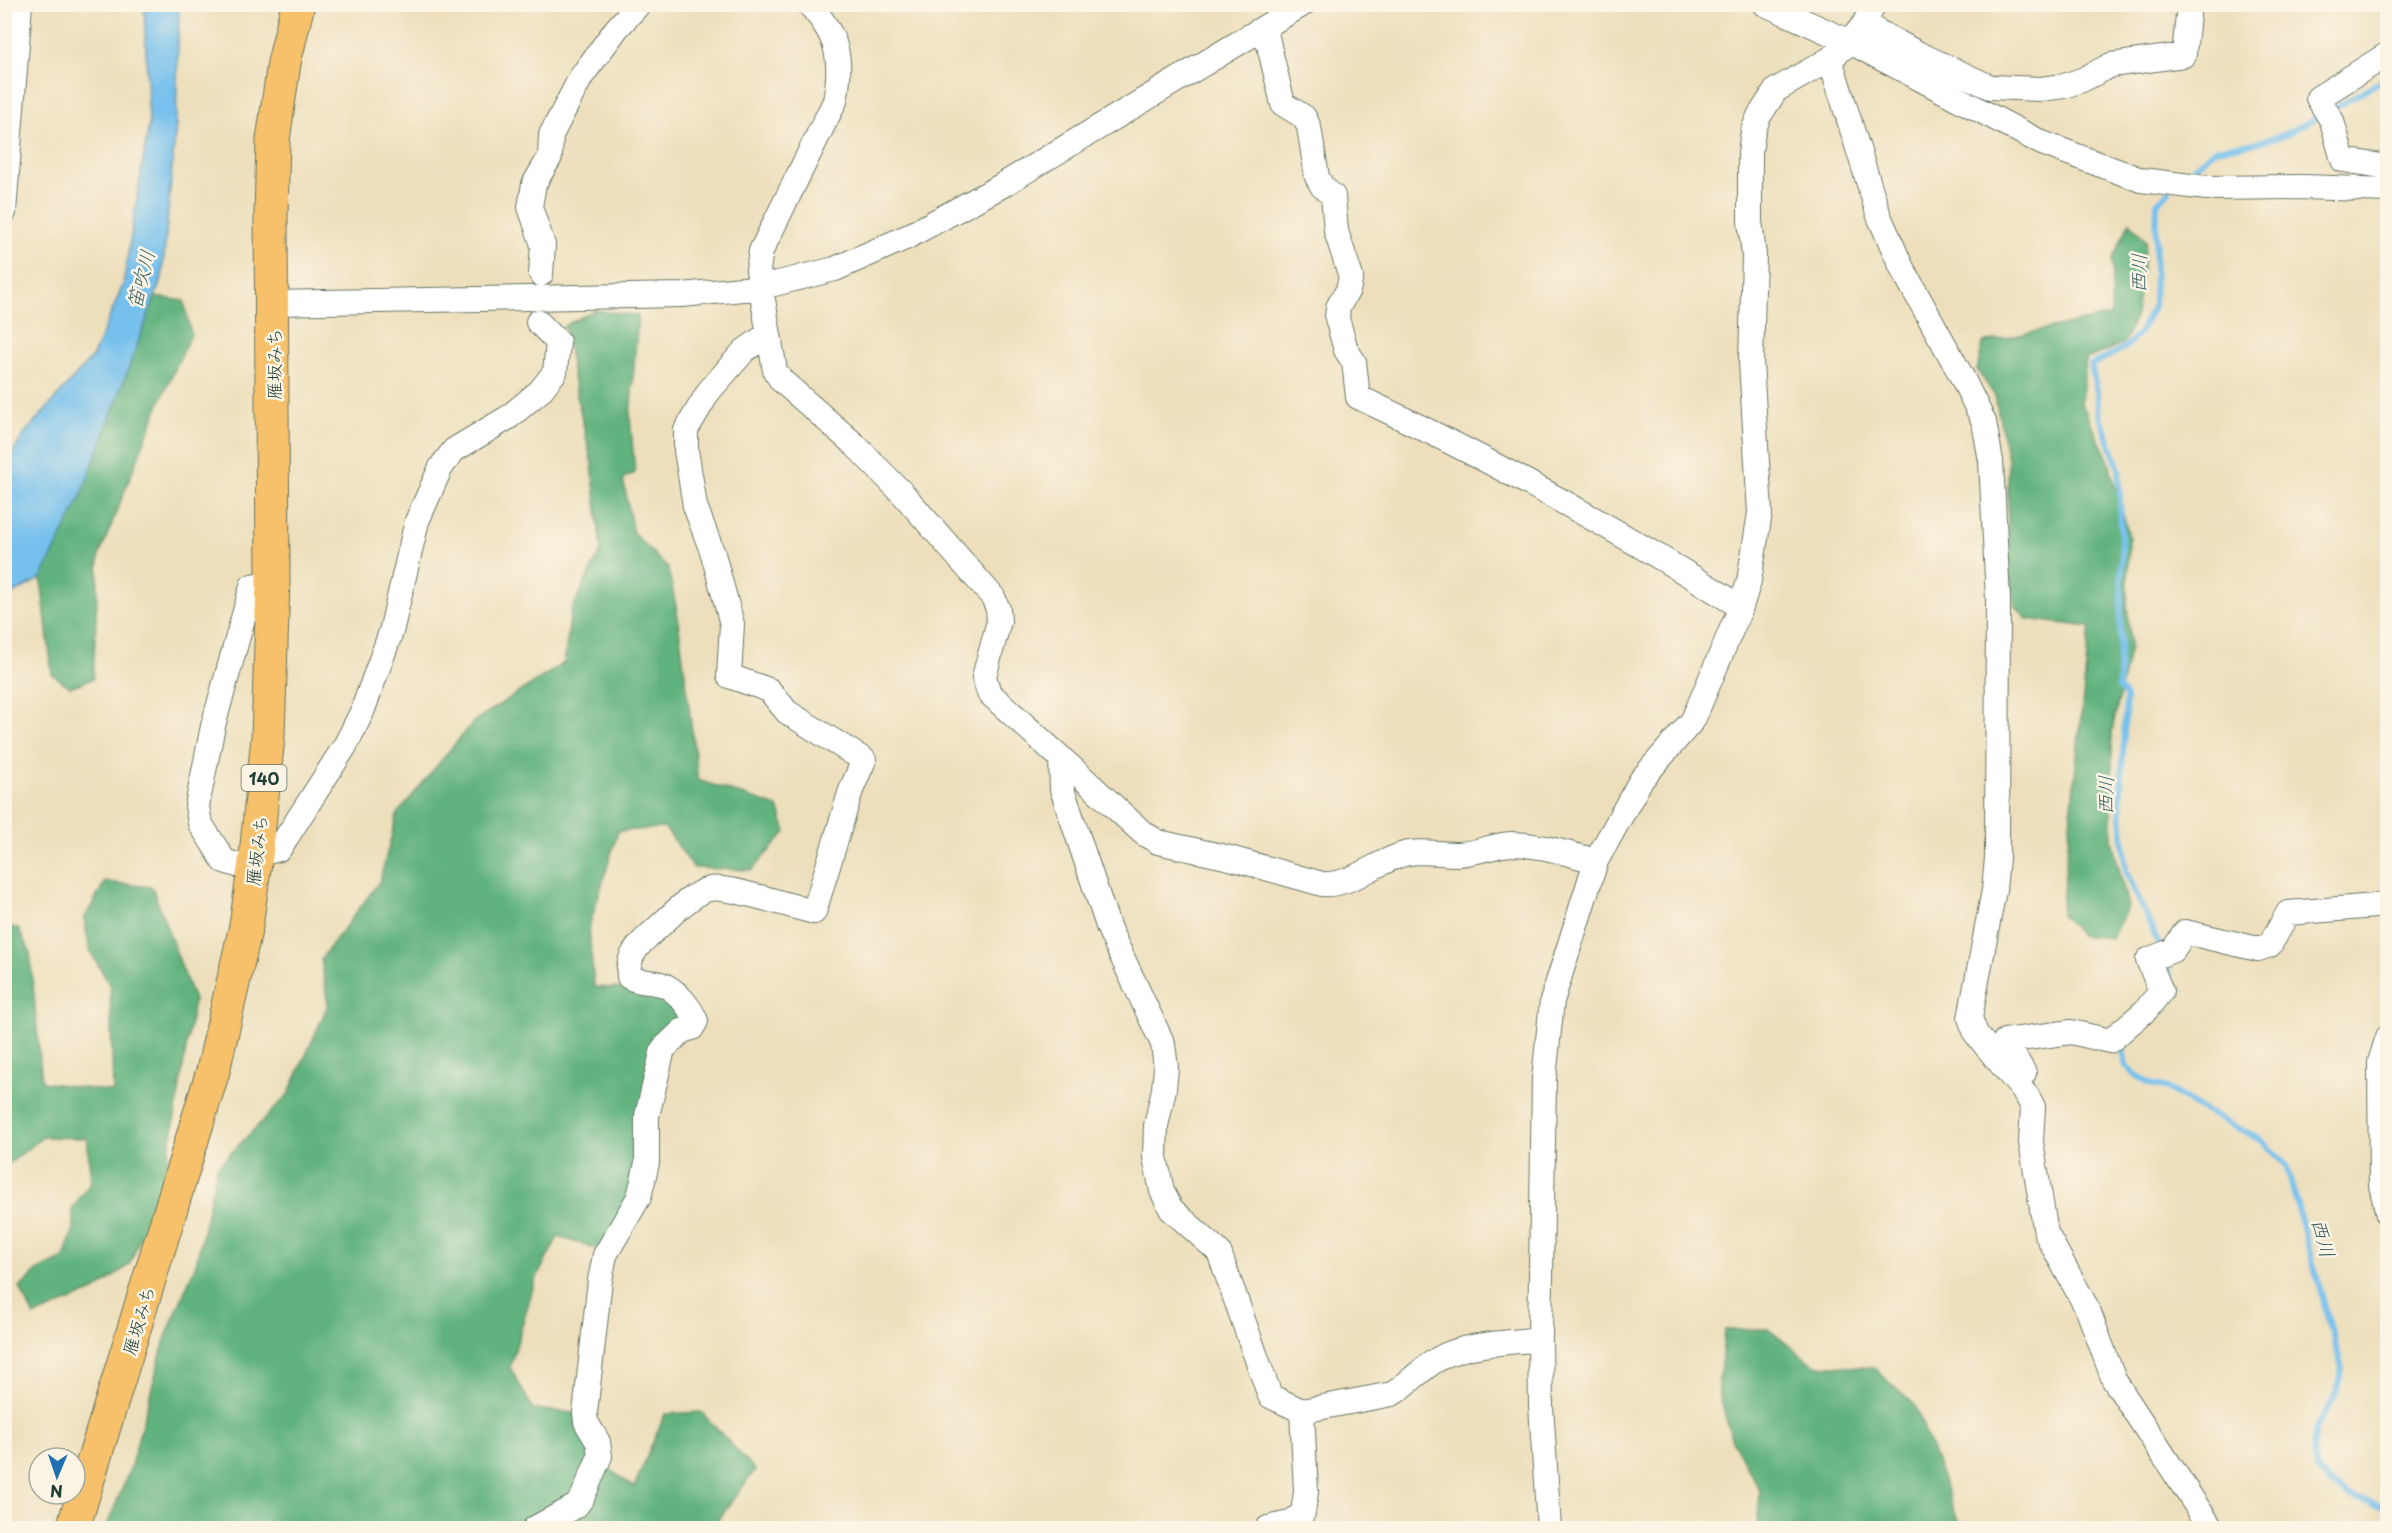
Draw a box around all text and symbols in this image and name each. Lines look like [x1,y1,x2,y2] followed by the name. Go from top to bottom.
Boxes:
[118,246,162,312] water label: 笛吹川
[2123,253,2153,293] water label: 西川
[260,328,287,400] street label: 雁坂みち
[242,765,286,791] road number: 140
[2090,775,2120,815] water label: 西川
[238,813,274,887] street label: 雁坂みち
[2304,1215,2344,1261] water label: 西川
[115,1282,161,1358] street label: 雁坂みち
[27,1446,87,1506] north arrow
[50,1480,63,1504] text: N

